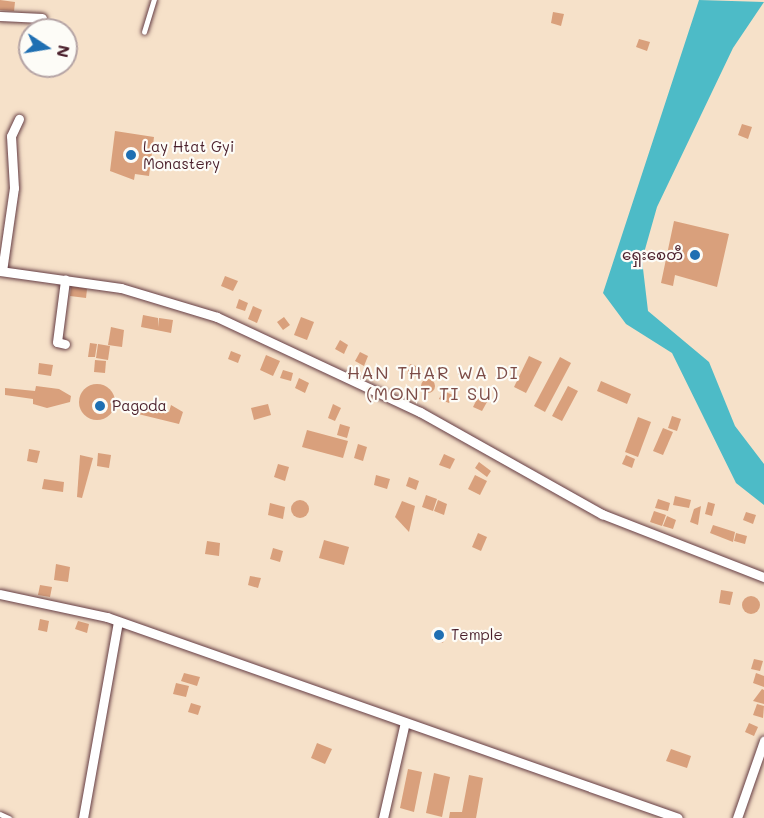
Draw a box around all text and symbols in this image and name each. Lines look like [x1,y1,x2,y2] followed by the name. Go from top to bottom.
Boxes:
[18,18,78,78] north arrow
[53,43,76,60] text: N
[143,137,234,172] place label: Lay Htat Gyi Monastery
[124,148,138,162] marker: Lay Htat Gyi Monastery
[622,246,683,264] place label: ရှေးစေတီ
[688,248,702,262] marker: ရှေးစေတီ
[347,362,519,404] district label: HAN THAR WA DI (MONT TI SU)
[112,397,167,415] place label: Pagoda
[93,399,107,413] marker: Pagoda
[451,626,503,644] place label: Temple
[432,628,446,642] marker: Temple

